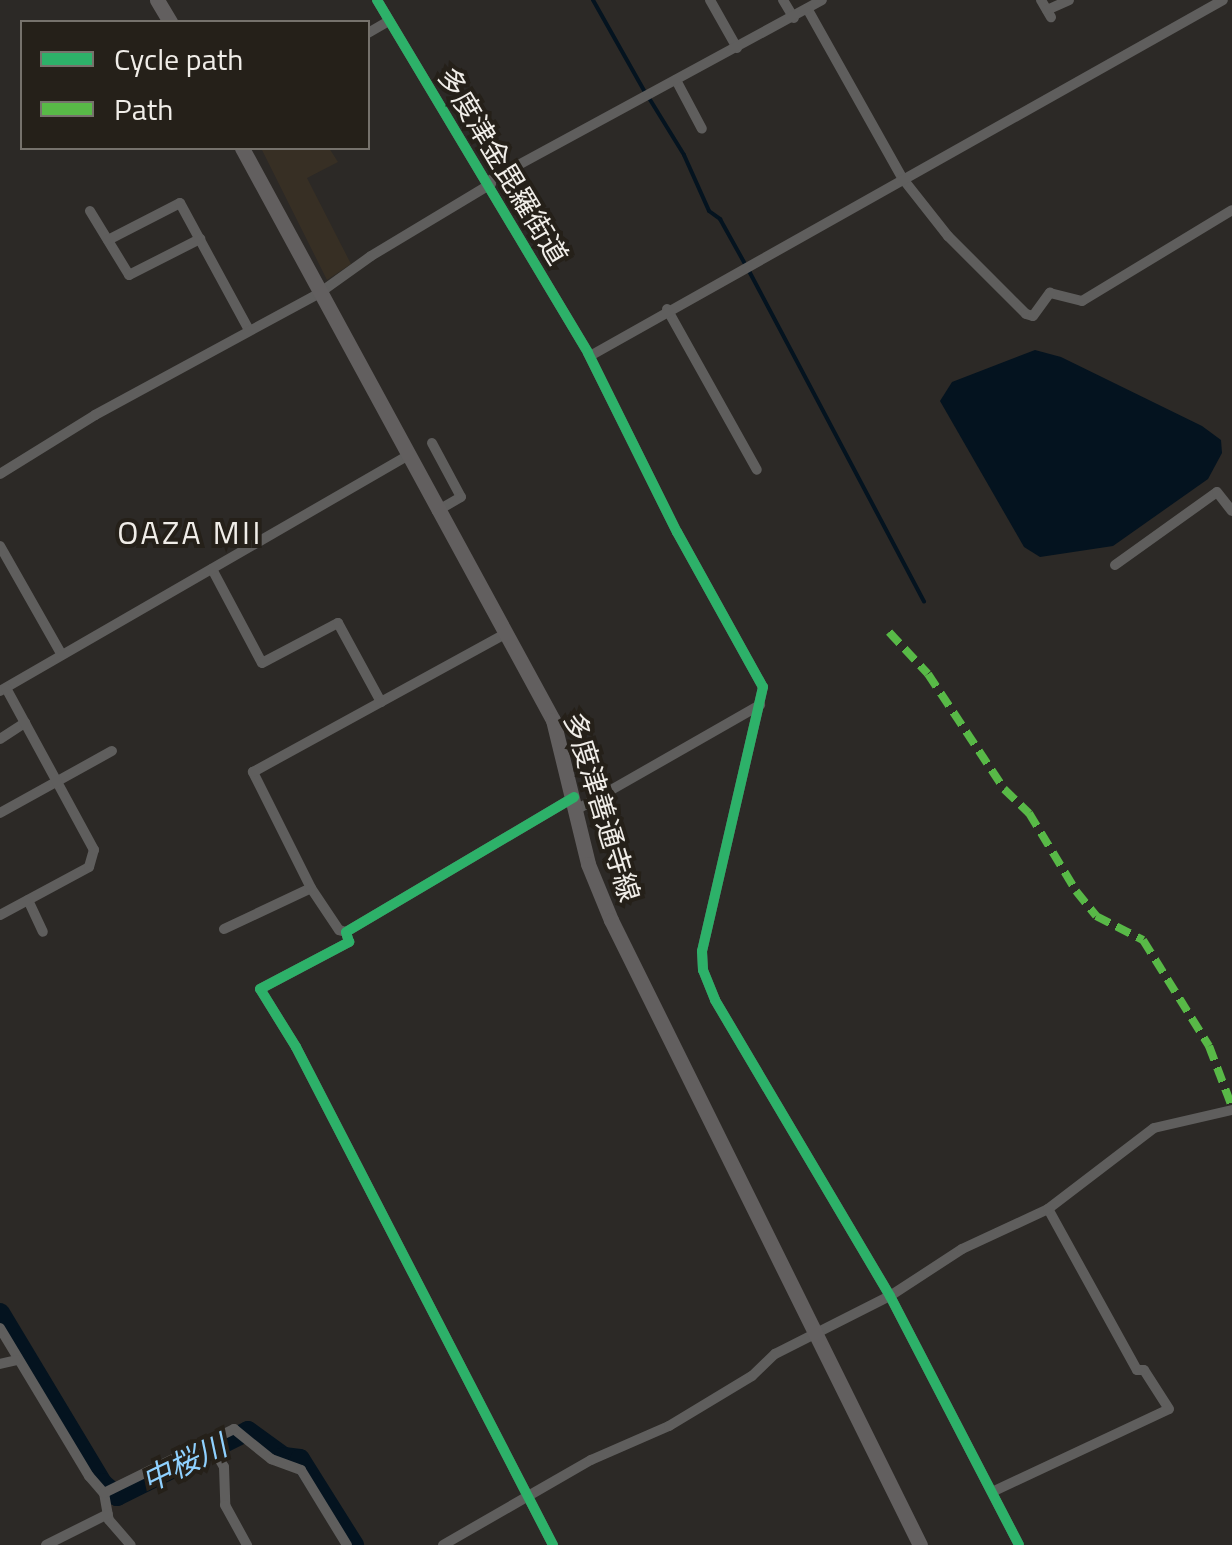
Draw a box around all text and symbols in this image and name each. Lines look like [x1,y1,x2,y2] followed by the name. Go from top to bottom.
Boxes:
[20,20,370,150] legend
[114,36,243,82] text: Cycle path
[431,61,575,271] street label: 多度津金毘羅街道
[114,86,173,132] text: Path
[117,513,263,551] district label: OAZA MII
[557,708,647,906] street label: 多度津善通寺線
[136,1427,232,1499] water label: 中桜川

